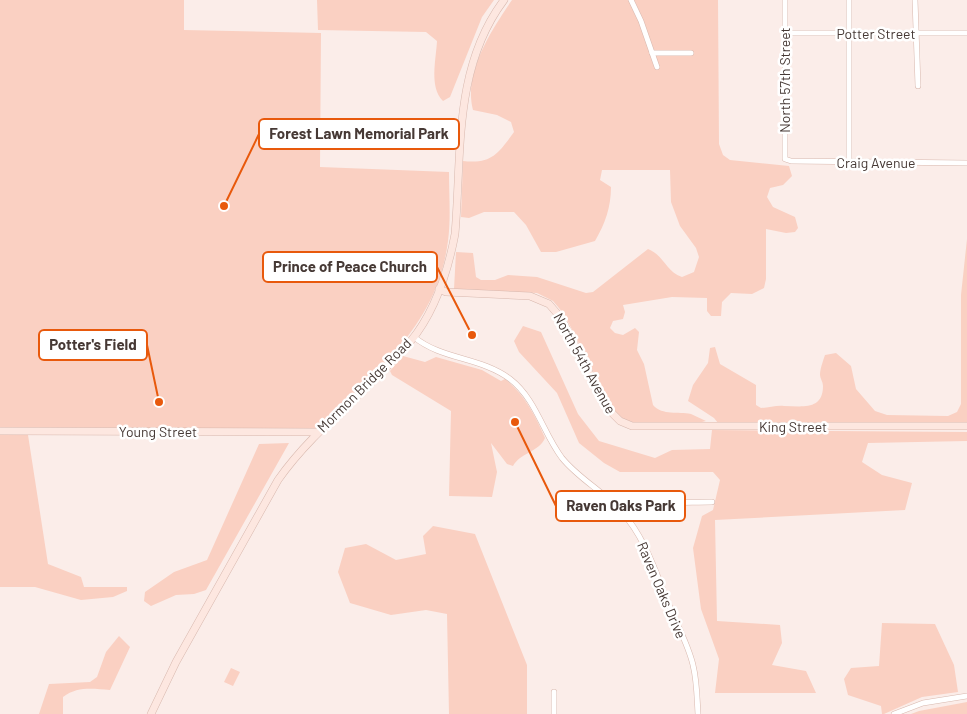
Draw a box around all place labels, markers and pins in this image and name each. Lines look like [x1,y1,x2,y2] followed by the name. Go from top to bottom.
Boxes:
[259,119,459,149] callout: Forest Lawn Memorial Park
[263,252,437,282] callout: Prince of Peace Church
[39,330,147,360] callout: Potter's Field
[556,491,685,521] callout: Raven Oaks Park

